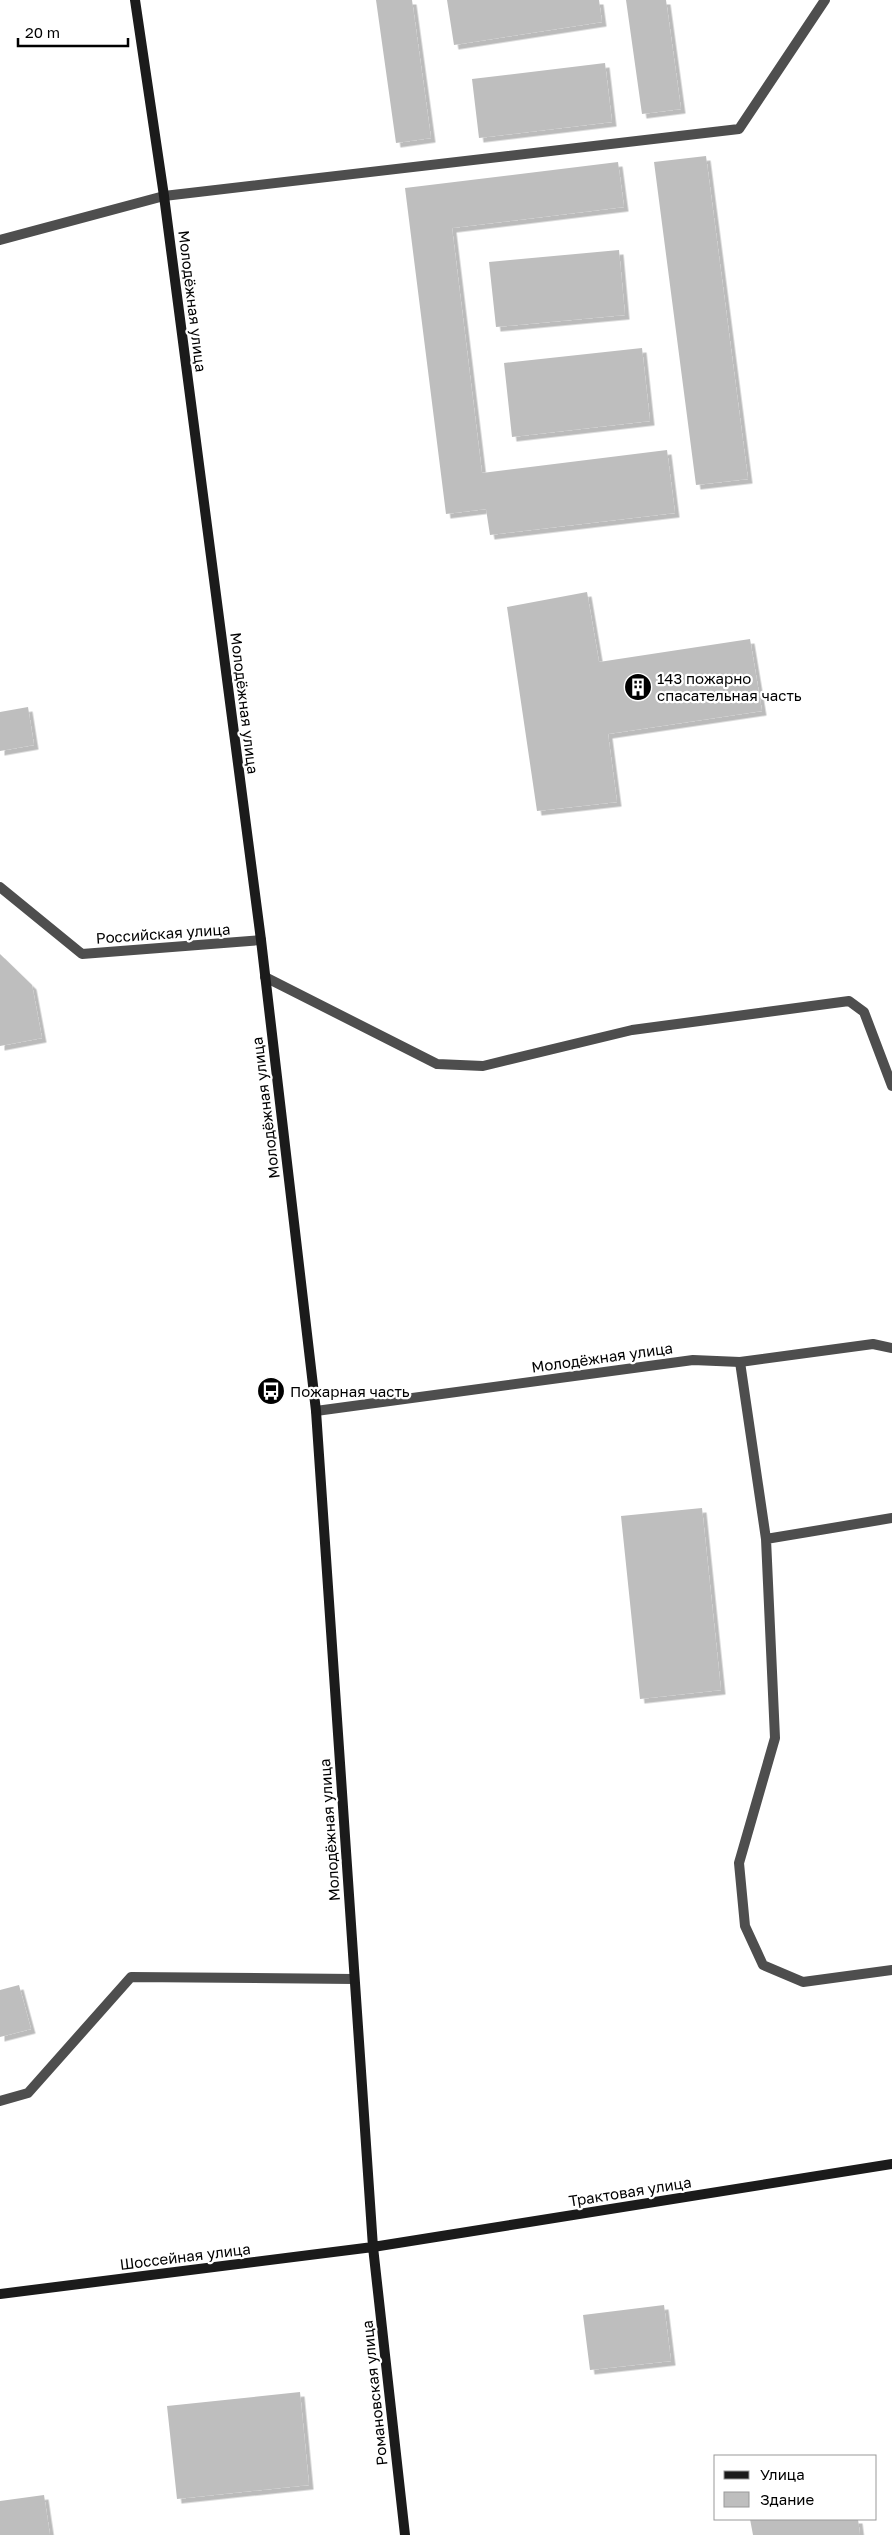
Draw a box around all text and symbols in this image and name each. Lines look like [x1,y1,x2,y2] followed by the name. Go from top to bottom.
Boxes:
[18,15,128,47] scale bar
[25,23,60,41] text: 20 m
[175,229,211,373] street label: Молодёжная улица
[227,631,263,775] street label: Молодёжная улица
[657,669,802,704] place label: 143 пожарно спасательная часть
[623,672,653,702] building icon: 143 пожарно спасательная часть
[95,919,231,947] street label: Российская улица
[247,1036,283,1180] street label: Молодёжная улица
[530,1338,674,1376] street label: Молодёжная улица
[256,1376,286,1406] bus stop icon: Пожарная часть
[290,1382,410,1400] place label: Пожарная часть
[315,1758,343,1902] street label: Молодёжная улица
[568,2172,692,2210] street label: Трактовая улица
[119,2239,251,2273] street label: Шоссейная улица
[357,2319,391,2467] street label: Романовская улица
[714,2455,877,2520] legend
[760,2465,805,2483] text: Улица
[760,2490,814,2508] text: Здание

